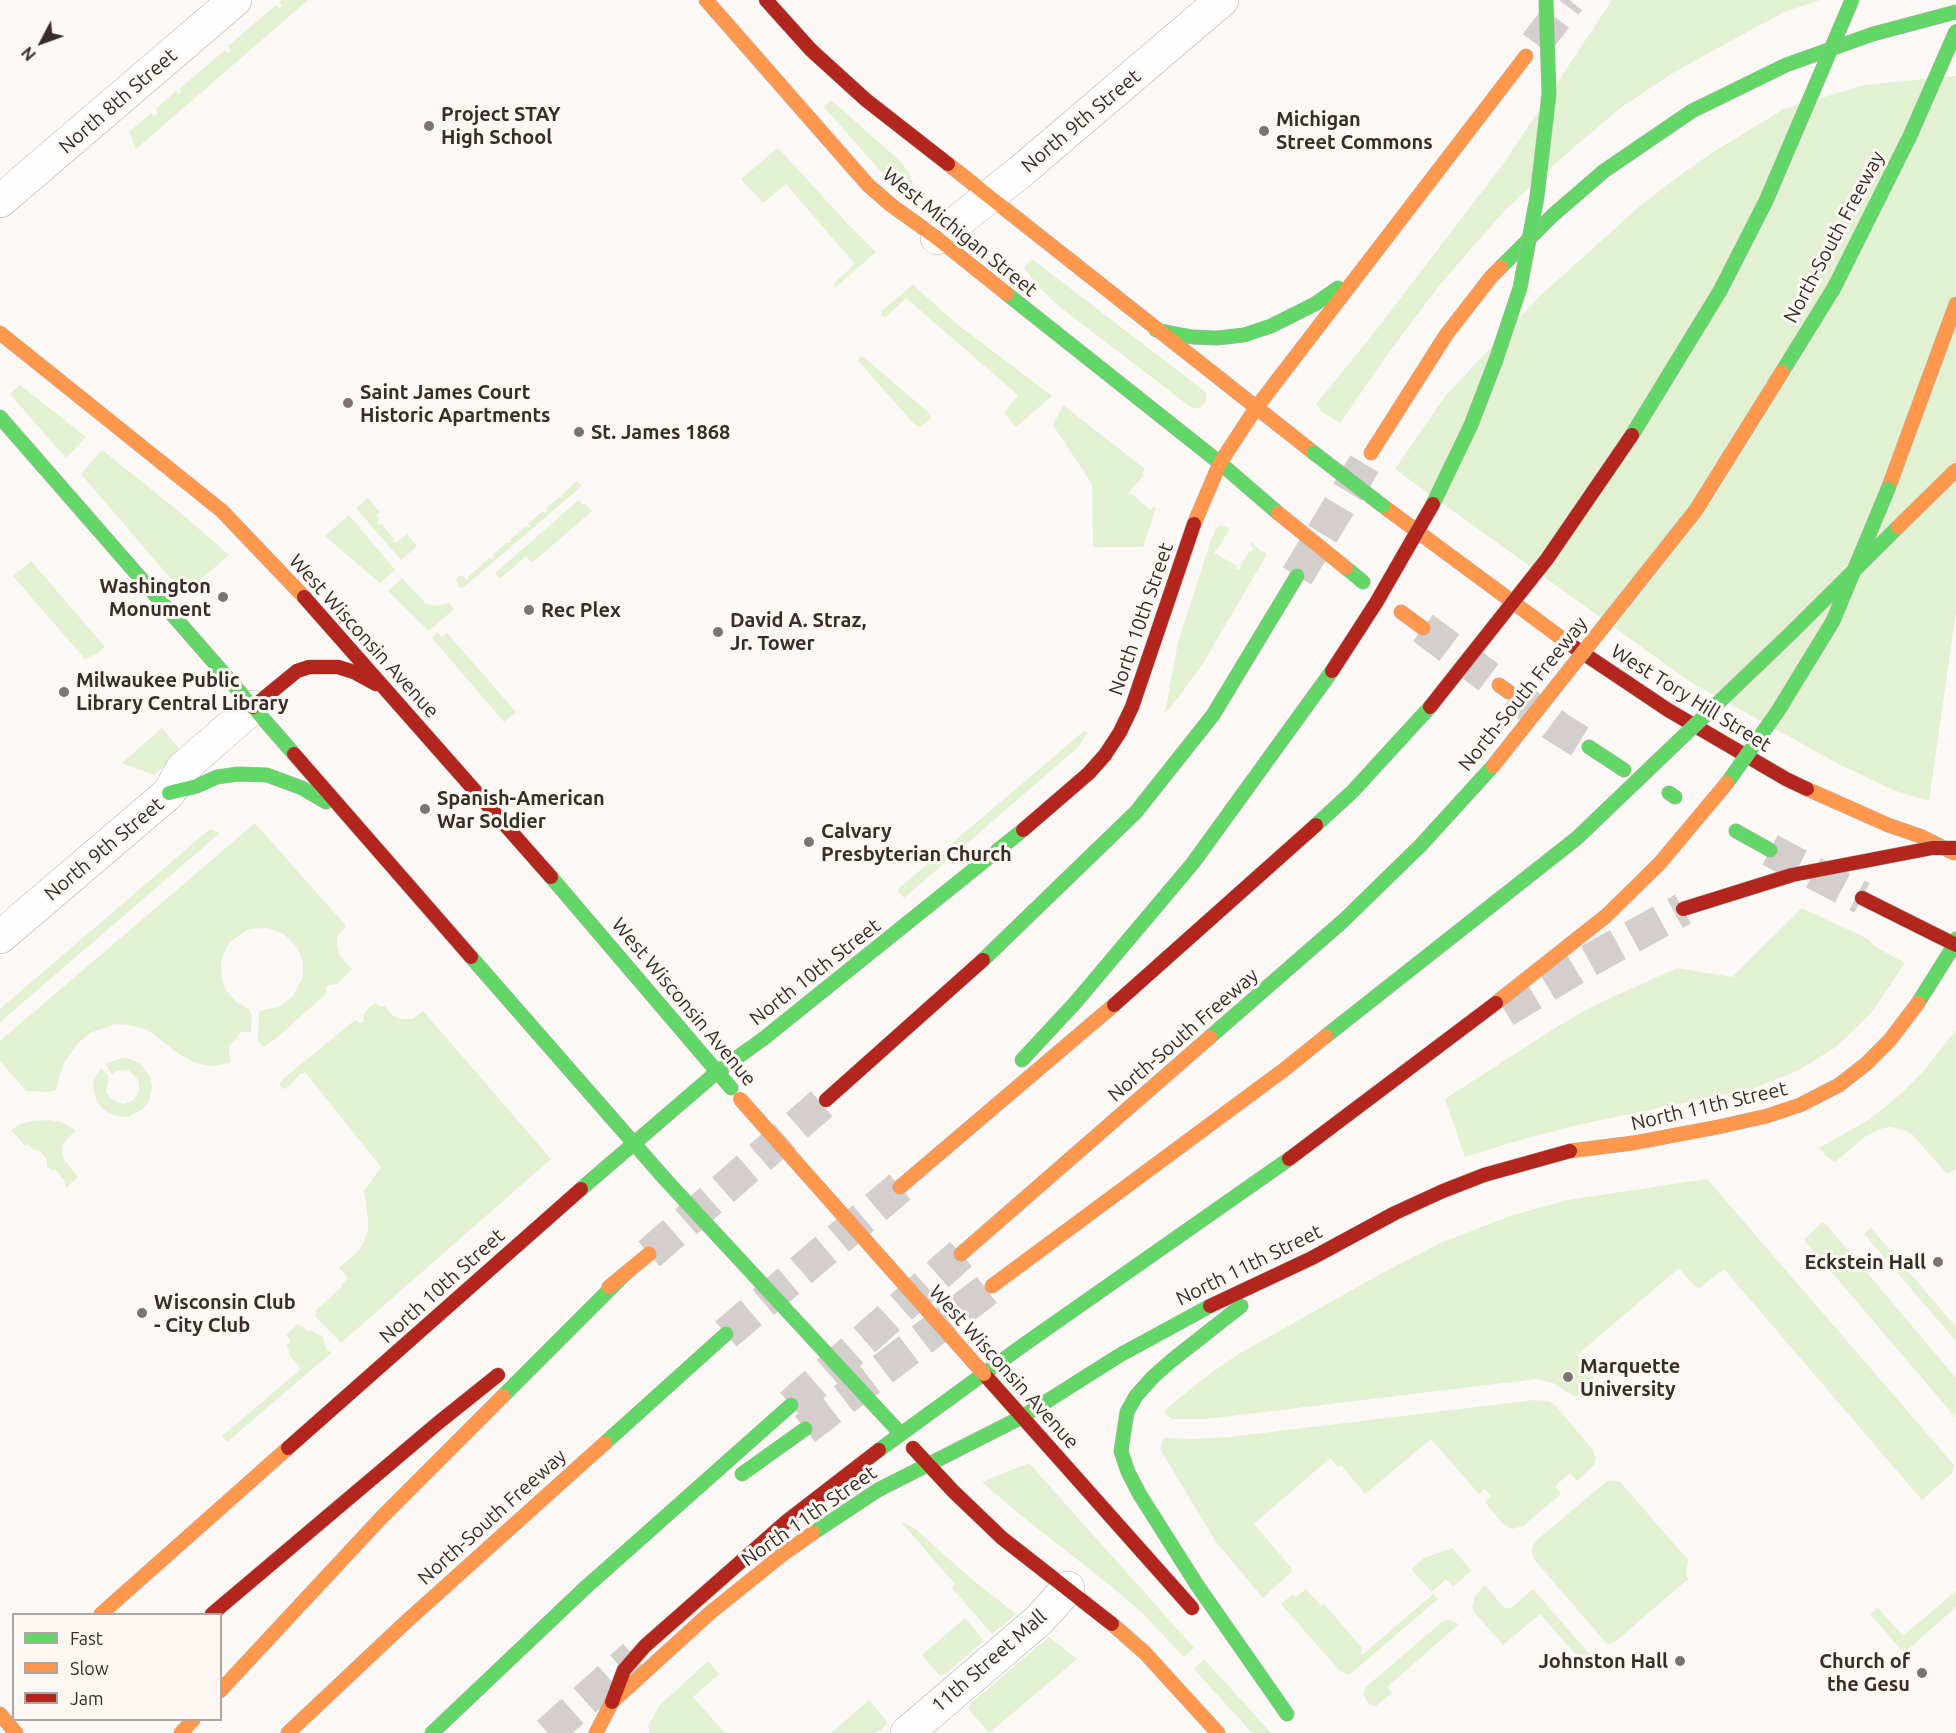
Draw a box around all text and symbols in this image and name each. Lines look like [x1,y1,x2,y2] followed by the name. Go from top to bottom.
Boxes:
[12,12,72,72] north arrow
[18,43,39,64] text: N
[54,43,182,159] street label: North 8th Street
[1016,64,1146,178] street label: North 9th Street
[441,102,561,149] place label: Project STAY High School
[1276,107,1433,154] place label: Michigan Street Commons
[422,119,436,133] marker: Project STAY High School
[1257,124,1271,138] marker: Michigan Street Commons
[1778,147,1890,327] street label: North-South Freeway
[878,162,1042,302] street label: West Michigan Street
[360,380,550,427] place label: Saint James Court Historic Apartments
[341,396,355,410] marker: Saint James Court Historic Apartments
[591,420,730,444] place label: St. James 1868
[572,425,586,439] marker: St. James 1868
[1104,540,1178,698] street label: North 10th Street
[284,549,444,723] street label: West Wisconsin Avenue
[100,574,211,621] place label: Washington Monument
[216,590,230,604] marker: Washington Monument
[541,598,621,622] place label: Rec Plex
[522,603,536,617] marker: Rec Plex
[730,608,867,655] place label: David A. Straz, Jr. Tower
[1453,612,1593,776] street label: North-South Freeway
[711,625,725,639] marker: David A. Straz, Jr. Tower
[1607,639,1775,757] street label: West Tory Hill Street
[76,668,289,715] place label: Milwaukee Public Library Central Library
[57,685,71,699] marker: Milwaukee Public Library Central Library
[437,786,605,833] place label: Spanish-American War Soldier
[39,792,169,906] street label: North 9th Street
[418,802,432,816] marker: Spanish-American War Soldier
[821,819,1012,866] place label: Calvary Presbyterian Church
[802,835,816,849] marker: Calvary Presbyterian Church
[607,913,761,1091] street label: West Wisconsin Avenue
[745,913,885,1031] street label: North 10th Street
[1103,963,1263,1107] street label: North-South Freeway
[1629,1076,1789,1136] street label: North 11th Street
[1172,1219,1326,1311] street label: North 11th Street
[375,1224,509,1348] street label: North 10th Street
[1804,1250,1926,1274] place label: Eckstein Hall
[1931,1255,1945,1269] marker: Eckstein Hall
[924,1280,1084,1454] street label: West Wisconsin Avenue
[154,1290,296,1337] place label: Wisconsin Club - City Club
[135,1306,149,1320] marker: Wisconsin Club - City Club
[1580,1354,1680,1401] place label: Marquette University
[1561,1370,1575,1384] marker: Marquette University
[413,1444,571,1590] street label: North-South Freeway
[737,1460,881,1572] street label: North 11th Street
[926,1604,1052,1718] street label: 11th Street Mall
[12,1613,222,1721] legend
[70,1628,103,1648] text: Fast
[1538,1649,1668,1673] place label: Johnston Hall
[1819,1649,1910,1696] place label: Church of the Gesu
[1673,1654,1687,1668] marker: Johnston Hall
[70,1658,109,1678] text: Slow
[1915,1666,1929,1680] marker: Church of the Gesu
[70,1688,104,1708] text: Jam

